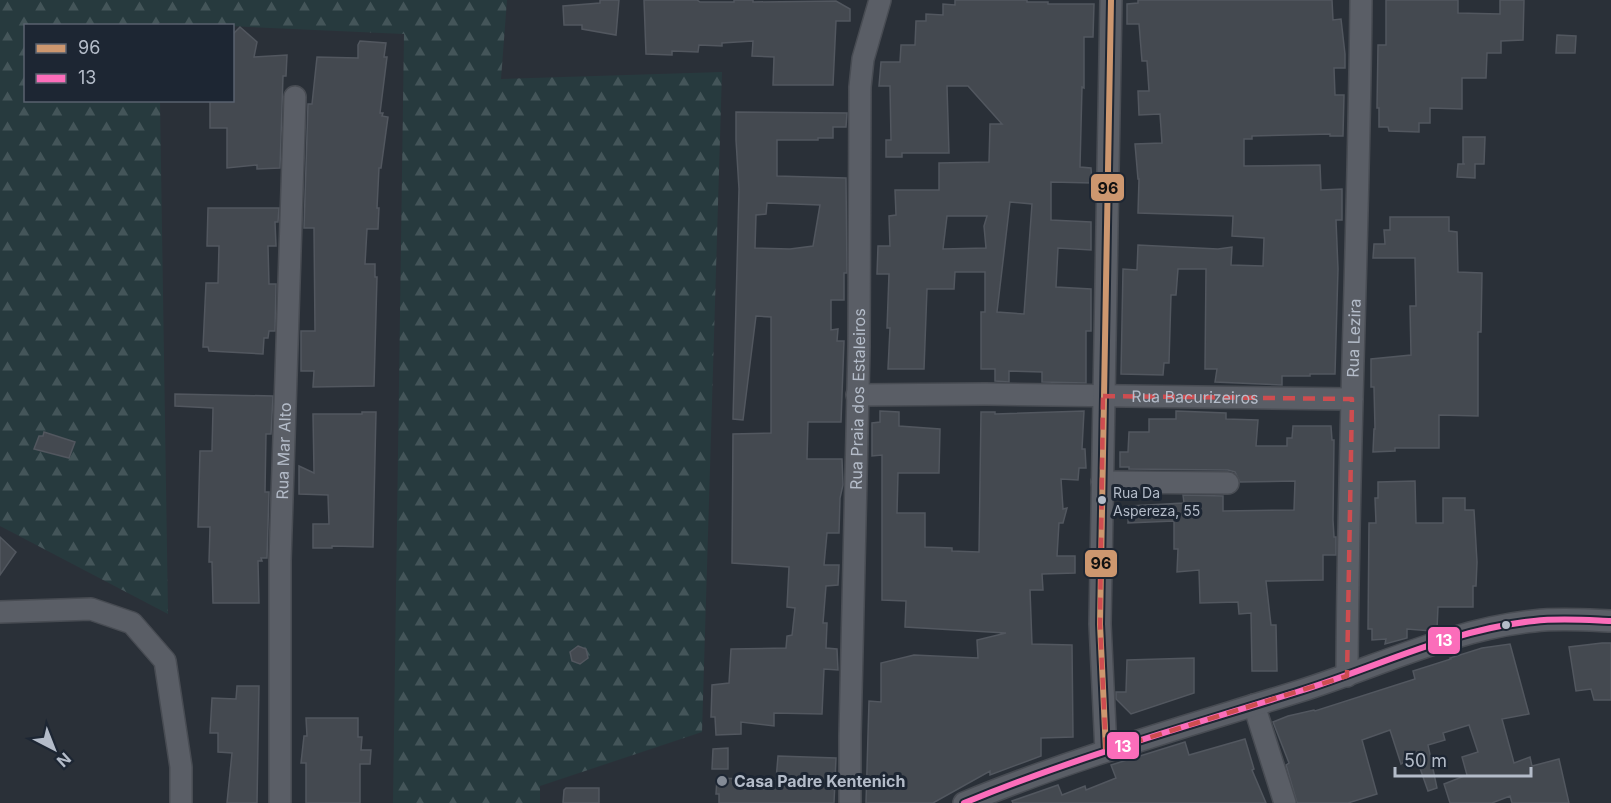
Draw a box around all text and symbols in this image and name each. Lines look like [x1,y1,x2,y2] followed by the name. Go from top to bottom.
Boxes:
[24,24,234,102] legend
[78,37,100,58] text: 96
[78,67,96,88] text: 13
[1090,173,1125,202] line badge: 96
[1098,178,1118,198] text: 96
[1343,298,1365,378] street label: Rua Lezira
[846,308,869,490] street label: Rua Praia dos Estaleiros
[1131,386,1259,408] street label: Rua Bacurizeiros
[272,402,295,500] street label: Rua Mar Alto
[1113,484,1200,519] place label: Rua Da Aspereza, 55
[1096,494,1108,506] marker: Rua Da Aspereza, 55
[1084,549,1118,578] line badge: 96
[1091,553,1111,573] text: 96
[1500,619,1512,631] unlabelled marker
[1427,626,1461,655] line badge: 13
[1435,630,1453,650] text: 13
[24,719,84,779] north arrow
[1106,731,1140,760] line badge: 13
[1114,736,1132,756] text: 13
[1395,740,1532,778] scale bar
[53,749,75,772] text: N
[1404,750,1447,771] text: 50 m
[734,771,905,791] place label: Casa Padre Kentenich
[715,774,729,788] marker: Casa Padre Kentenich

